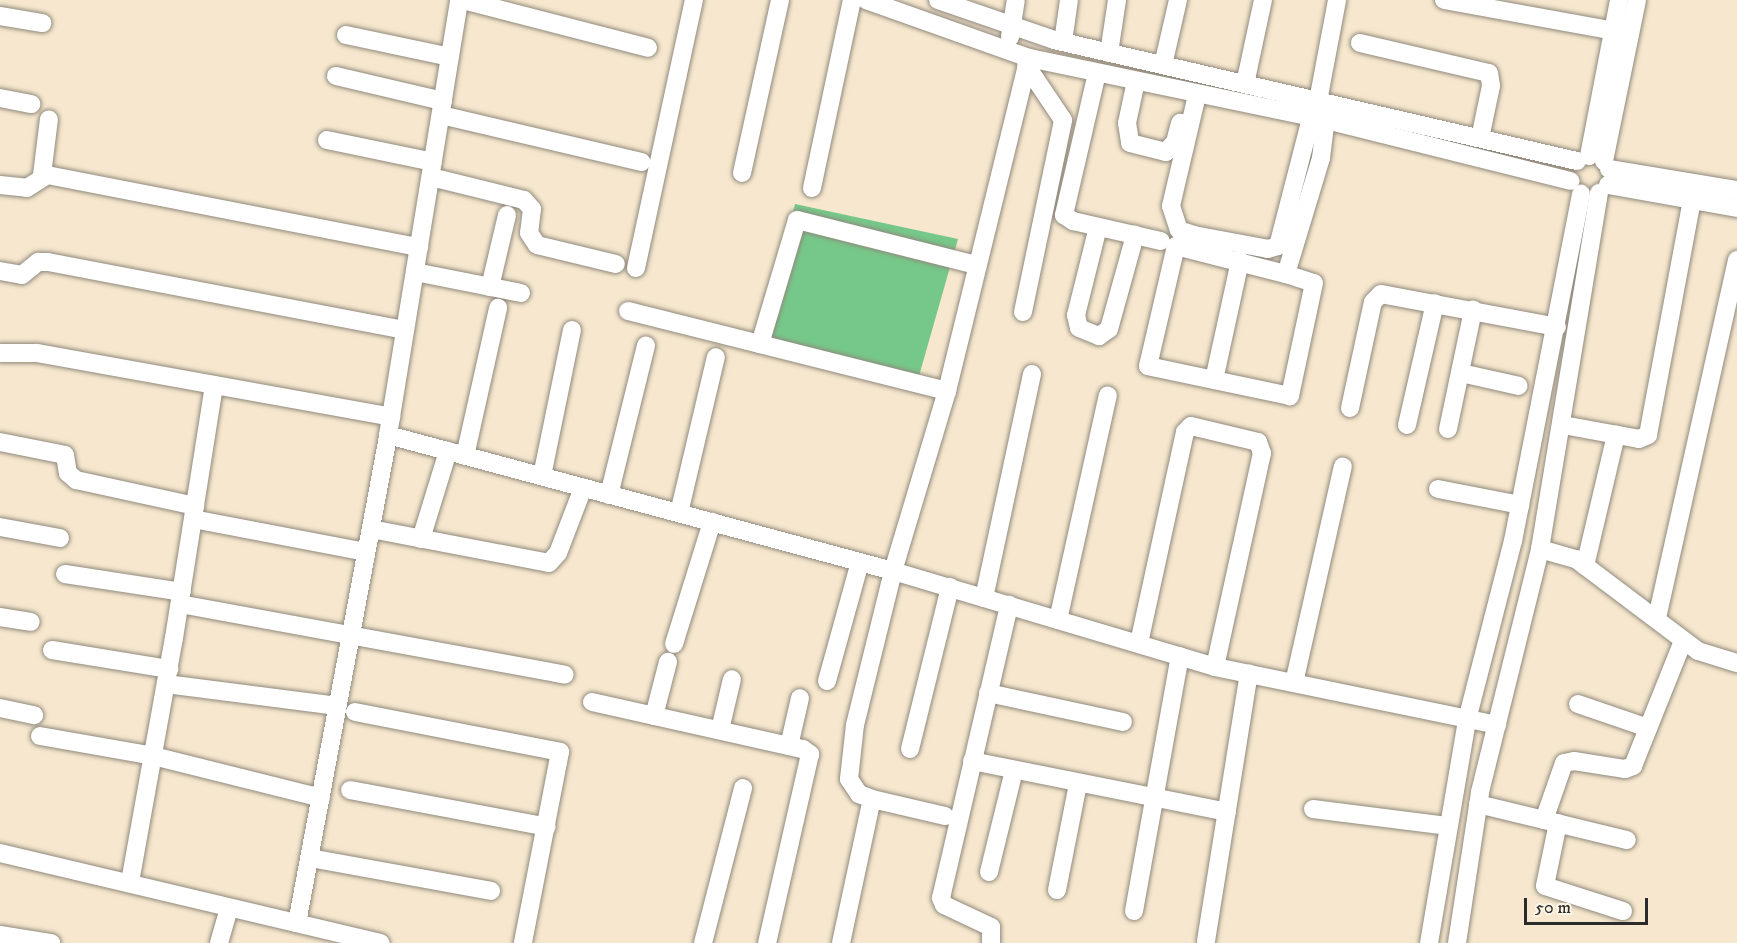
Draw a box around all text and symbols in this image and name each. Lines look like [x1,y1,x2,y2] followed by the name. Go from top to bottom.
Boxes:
[1527,886,1652,924] scale bar
[1535,897,1571,919] text: 50 m

